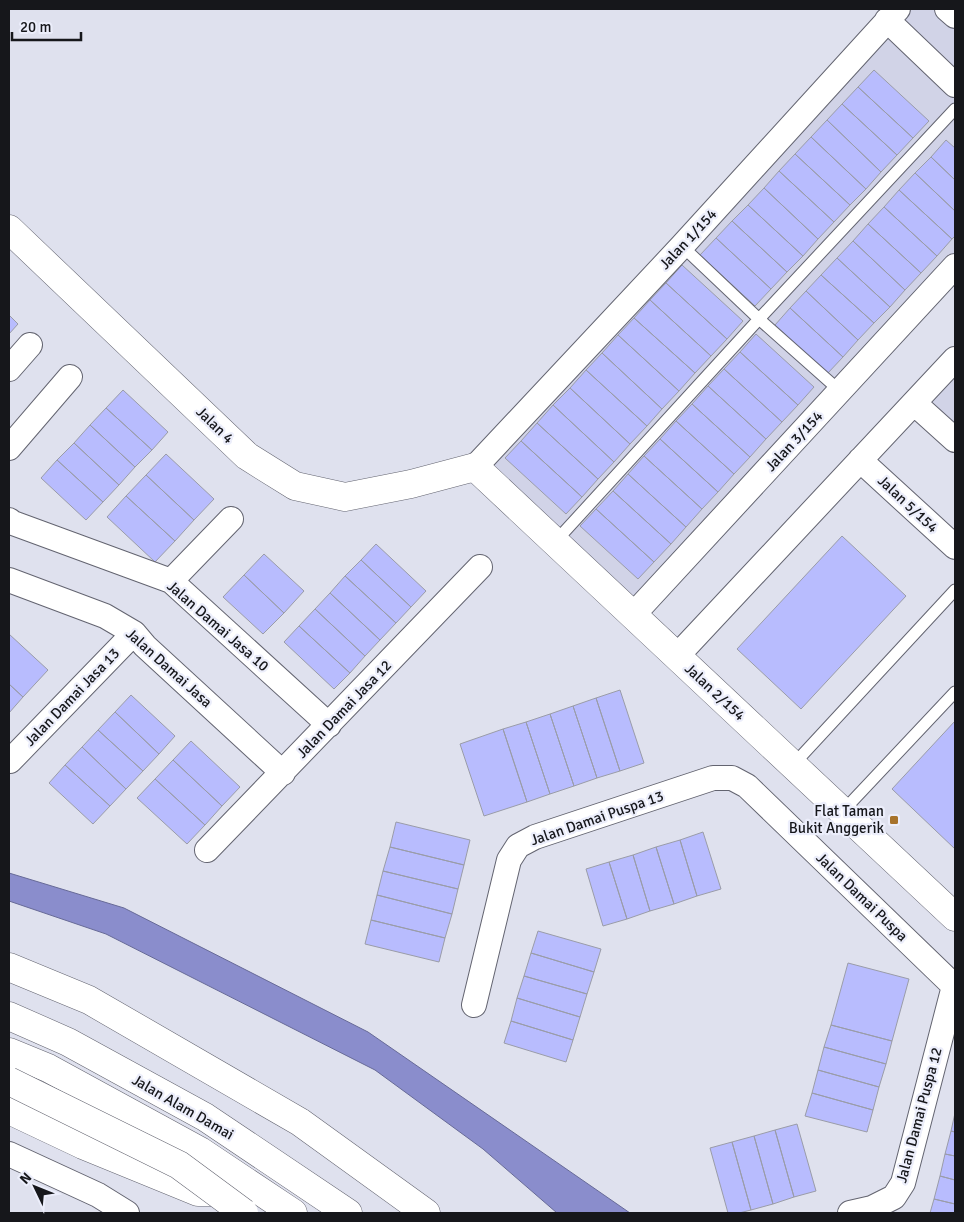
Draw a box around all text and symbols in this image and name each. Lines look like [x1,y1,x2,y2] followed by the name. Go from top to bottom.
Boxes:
[12,10,81,42] scale bar
[20,18,51,36] text: 20 m
[655,205,721,273] street label: Jalan 1/154
[192,403,238,447] street label: Jalan 4
[761,407,827,475] street label: Jalan 3/154
[874,471,942,537] street label: Jalan 5/154
[163,577,273,675] street label: Jalan Damai Jasa 10
[122,625,216,711] street label: Jalan Damai Jasa
[21,644,123,750] street label: Jalan Damai Jasa 13
[293,656,395,762] street label: Jalan Damai Jasa 12
[681,659,749,725] street label: Jalan 2/154
[528,787,666,849] street label: Jalan Damai Puspa 13
[789,802,884,837] place label: Flat Taman Bukit Anggerik
[888,814,900,826] marker: Flat Taman Bukit Anggerik
[813,849,911,945] street label: Jalan Damai Puspa
[892,1045,946,1185] street label: Jalan Damai Puspa 12
[129,1071,237,1143] street label: Jalan Alam Damai
[10,1162,60,1212] north arrow
[16,1169,35,1188] text: N

